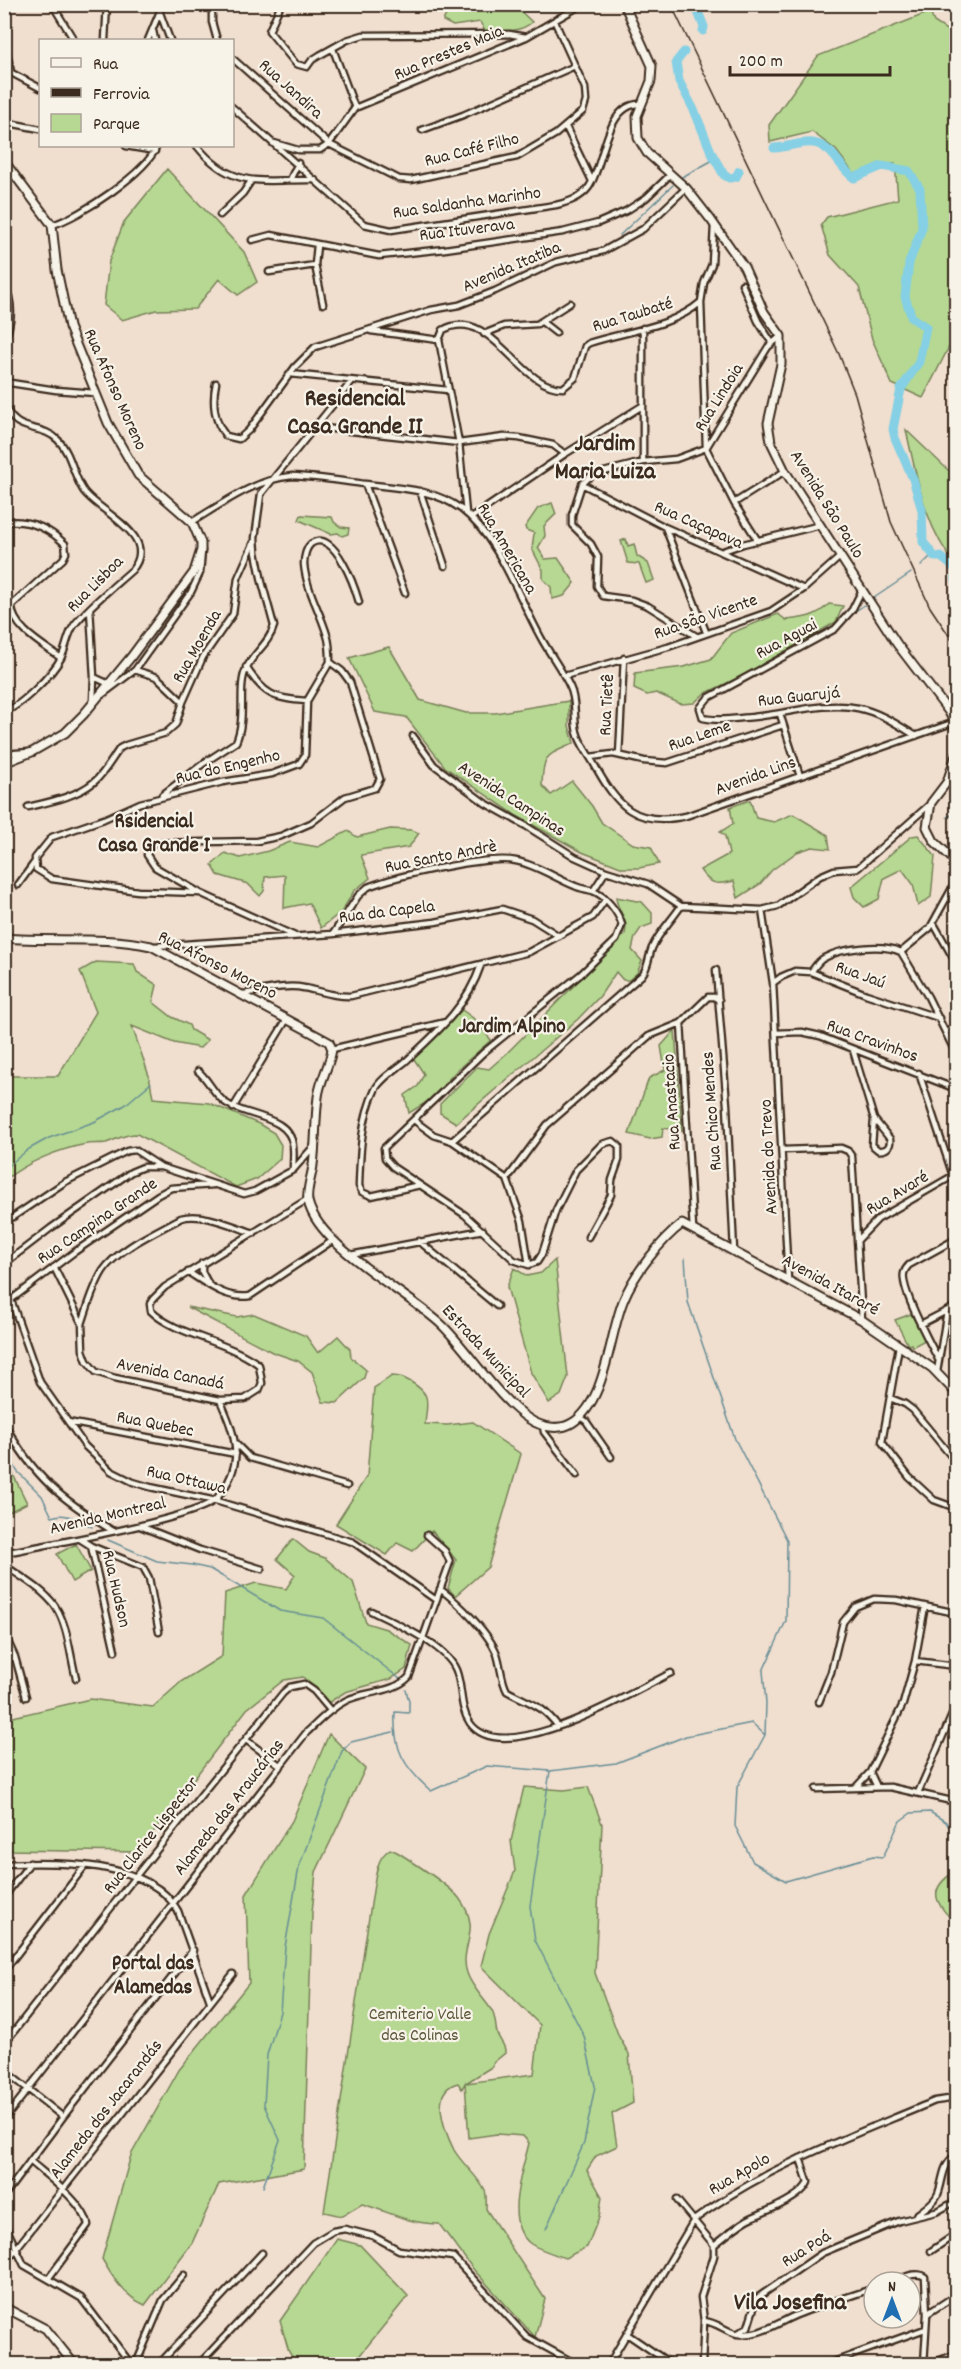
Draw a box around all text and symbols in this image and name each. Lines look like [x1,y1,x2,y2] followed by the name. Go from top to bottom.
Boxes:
[391,20,508,88] street label: Rua Prestes Maia
[39,39,234,147] legend
[730,39,890,77] scale bar
[739,50,783,75] text: 200 m
[93,53,119,78] text: Rua
[252,54,328,126] street label: Rua Jandira
[93,83,150,108] text: Ferrovia
[93,113,140,138] text: Parque
[422,127,522,175] street label: Rua Café Filho
[391,181,543,227] street label: Rua Saldanha Marinho
[418,213,517,249] street label: Rua Ituverava
[459,236,566,300] street label: Avenida Itatiba
[590,292,677,340] street label: Rua Taubaté
[76,325,152,455] street label: Rua Afonso Moreno
[689,359,751,437] street label: Rua Lindoia
[287,383,423,445] district label: Residencial Casa Grande II
[555,428,656,490] district label: Jardim Maria Luiza
[783,446,869,564] street label: Avenida São Paulo
[650,495,747,557] street label: Rua Caçapava
[470,499,543,600] street label: Rua Americana
[62,550,131,619] street label: Rua Lisboa
[651,589,761,647] street label: Rua São Vicente
[167,605,229,688] street label: Rua Moenda
[752,613,822,667] street label: Rua Aguai
[594,673,622,737] street label: Rua Tietê
[757,681,841,715] street label: Rua Guarujá
[665,715,735,759] street label: Rua Leme
[173,744,283,792] street label: Rua do Engenho
[712,751,800,803] street label: Avenida Lins
[452,756,570,844] street label: Avenida Campinas
[98,808,211,862] district label: Rsidencial Casa Grande I
[383,835,499,881] street label: Rua Santo Andrè
[338,895,437,931] street label: Rua da Capela
[153,925,281,1007] street label: Rua Afonso Moreno
[831,955,889,997] street label: Rua Jaú
[458,1013,566,1043] district label: Jardim Alpino
[823,1014,921,1070] street label: Rua Cravinhos
[696,1050,730,1172] street label: Rua Chico Mendes
[657,1053,689,1151] street label: Rua Anastacio
[754,1099,786,1215] street label: Avenida do Trevo
[862,1165,934,1223] street label: Rua Avaré
[33,1172,163,1272] street label: Rua Campina Grande
[777,1249,884,1323] street label: Avenida Itararé
[435,1300,536,1405] street label: Estrada Municipal
[114,1352,226,1398] street label: Avenida Canadá
[114,1405,196,1445] street label: Rua Quebec
[144,1460,229,1502] street label: Rua Ottawa
[47,1491,169,1543] street label: Avenida Montreal
[94,1548,136,1630] street label: Rua Hudson
[169,1734,291,1882] street label: Alameda das Araucárias
[98,1772,206,1900] street label: Rua Clarice Lispector
[112,1950,194,2004] district label: Portal das Alamedas
[369,2003,471,2049] park label: Cemiterio Valle das Colinas
[44,2035,170,2185] street label: Alameda dos Jacarandás
[705,2147,775,2203] street label: Rua Apolo
[777,2225,837,2275] street label: Rua Poá
[862,2270,922,2330] north arrow
[888,2276,896,2299] text: N
[734,2287,847,2321] district label: Vila Josefina

